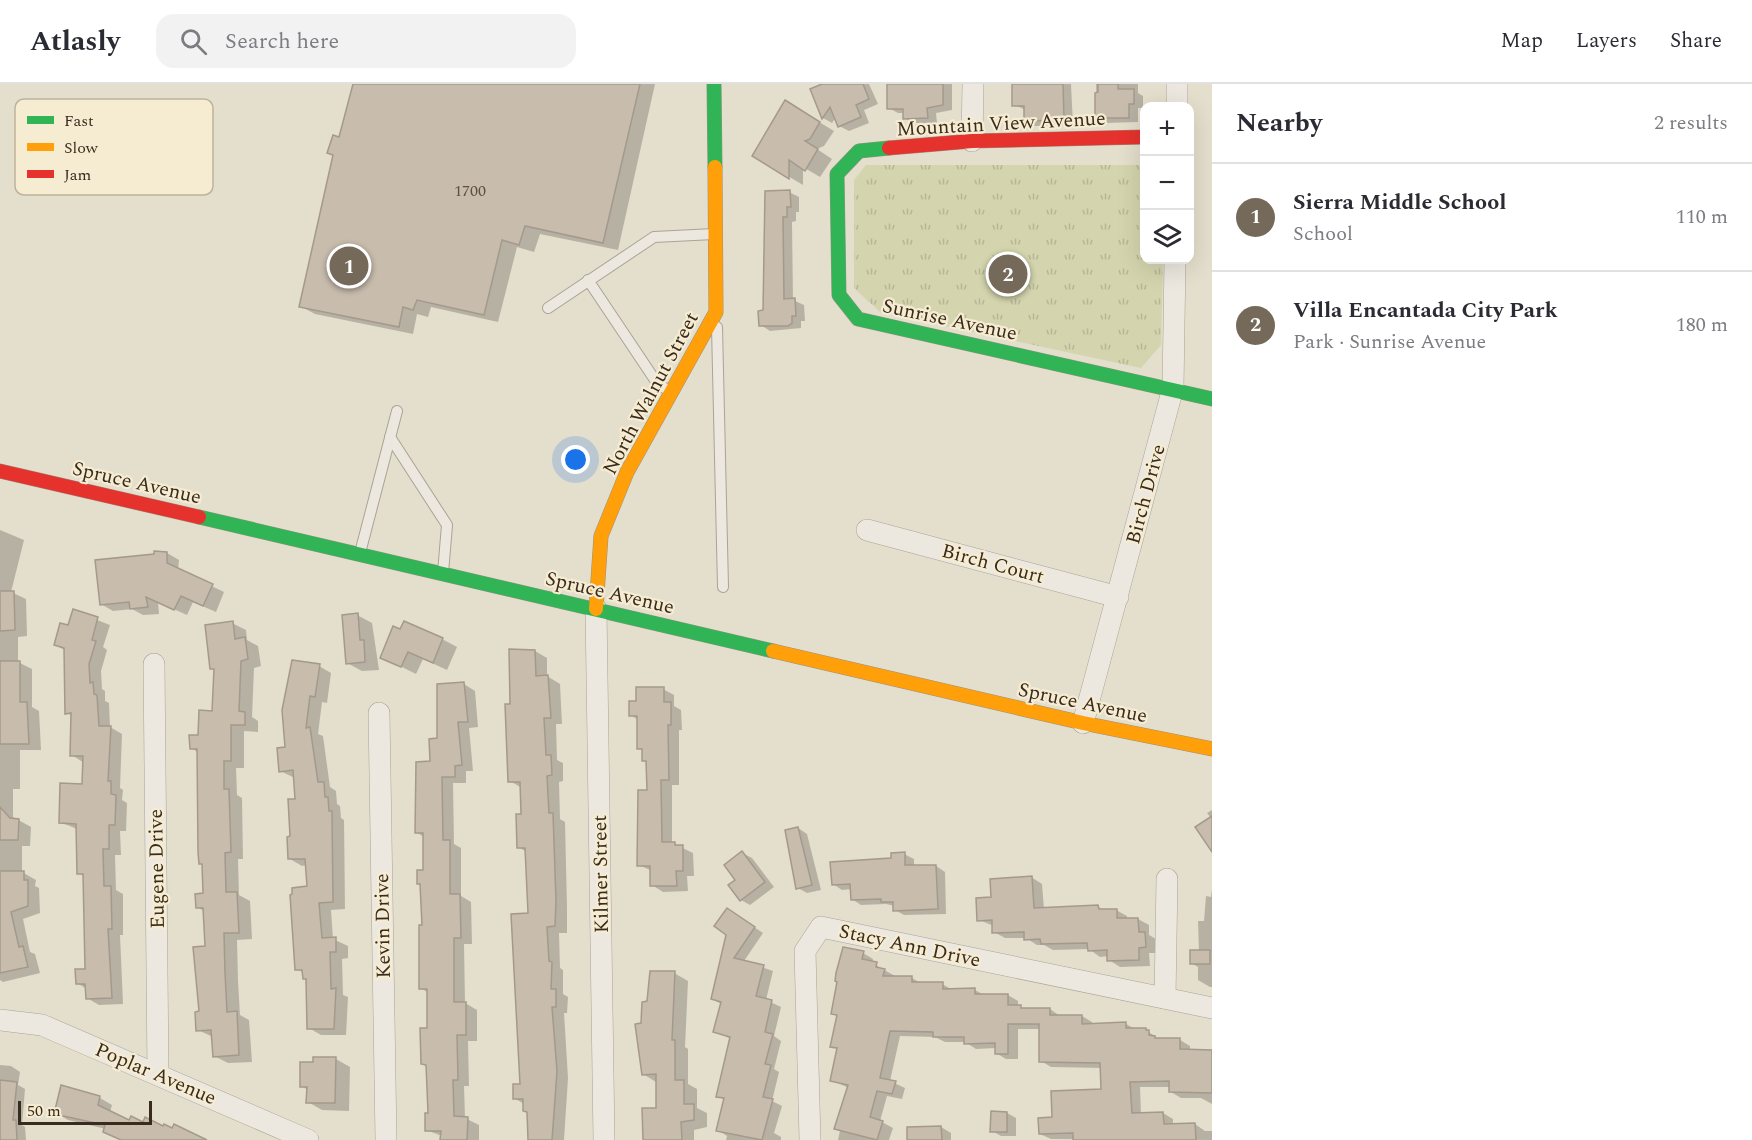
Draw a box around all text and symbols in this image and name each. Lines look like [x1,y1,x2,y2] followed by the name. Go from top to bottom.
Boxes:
[156,14,576,68] search box
[30,20,120,63] text: Atlasly
[177,25,210,58] icon: search
[225,25,339,58] text: Search here
[1501,25,1543,57] text: Map
[1576,25,1637,57] text: Layers
[1670,25,1722,57] text: Share
[15,99,213,195] legend
[1140,102,1194,264] map controls
[1140,102,1194,156] button: +
[1236,103,1322,143] text: Nearby
[896,104,1106,144] street label: Mountain View Avenue
[1654,108,1728,138] text: 2 results
[64,109,94,133] text: Fast
[64,136,99,160] text: Slow
[1140,156,1194,210] button: −
[64,163,92,187] text: Jam
[454,179,486,203] house number: 1700
[1293,186,1506,219] text: Sierra Middle School
[1250,202,1261,232] text: 1
[1676,202,1728,232] text: 110 m
[1140,210,1194,264] button: layers
[1293,219,1353,249] text: School
[330,244,368,288] pin: 1
[988,252,1028,297] pin: 2
[880,291,1020,349] street label: Sunrise Avenue
[1293,294,1558,327] text: Villa Encantada City Park
[595,307,707,480] street label: North Walnut Street
[1250,310,1261,340] text: 2
[1676,310,1728,340] text: 180 m
[1293,327,1486,357] text: Park · Sunrise Avenue
[1118,441,1174,548] street label: Birch Drive
[561,445,590,474] your location
[69,454,204,512] street label: Spruce Avenue
[938,536,1047,592] street label: Birch Court
[542,564,677,622] street label: Spruce Avenue
[1015,675,1150,731] street label: Spruce Avenue
[141,809,173,929] street label: Eugene Drive
[585,814,617,934] street label: Kilmer Street
[367,873,399,979] street label: Kevin Drive
[836,916,983,976] street label: Stacy Ann Drive
[90,1035,221,1113] street label: Poplar Avenue
[18,1098,152,1126] scale bar
[27,1099,61,1123] text: 50 m

